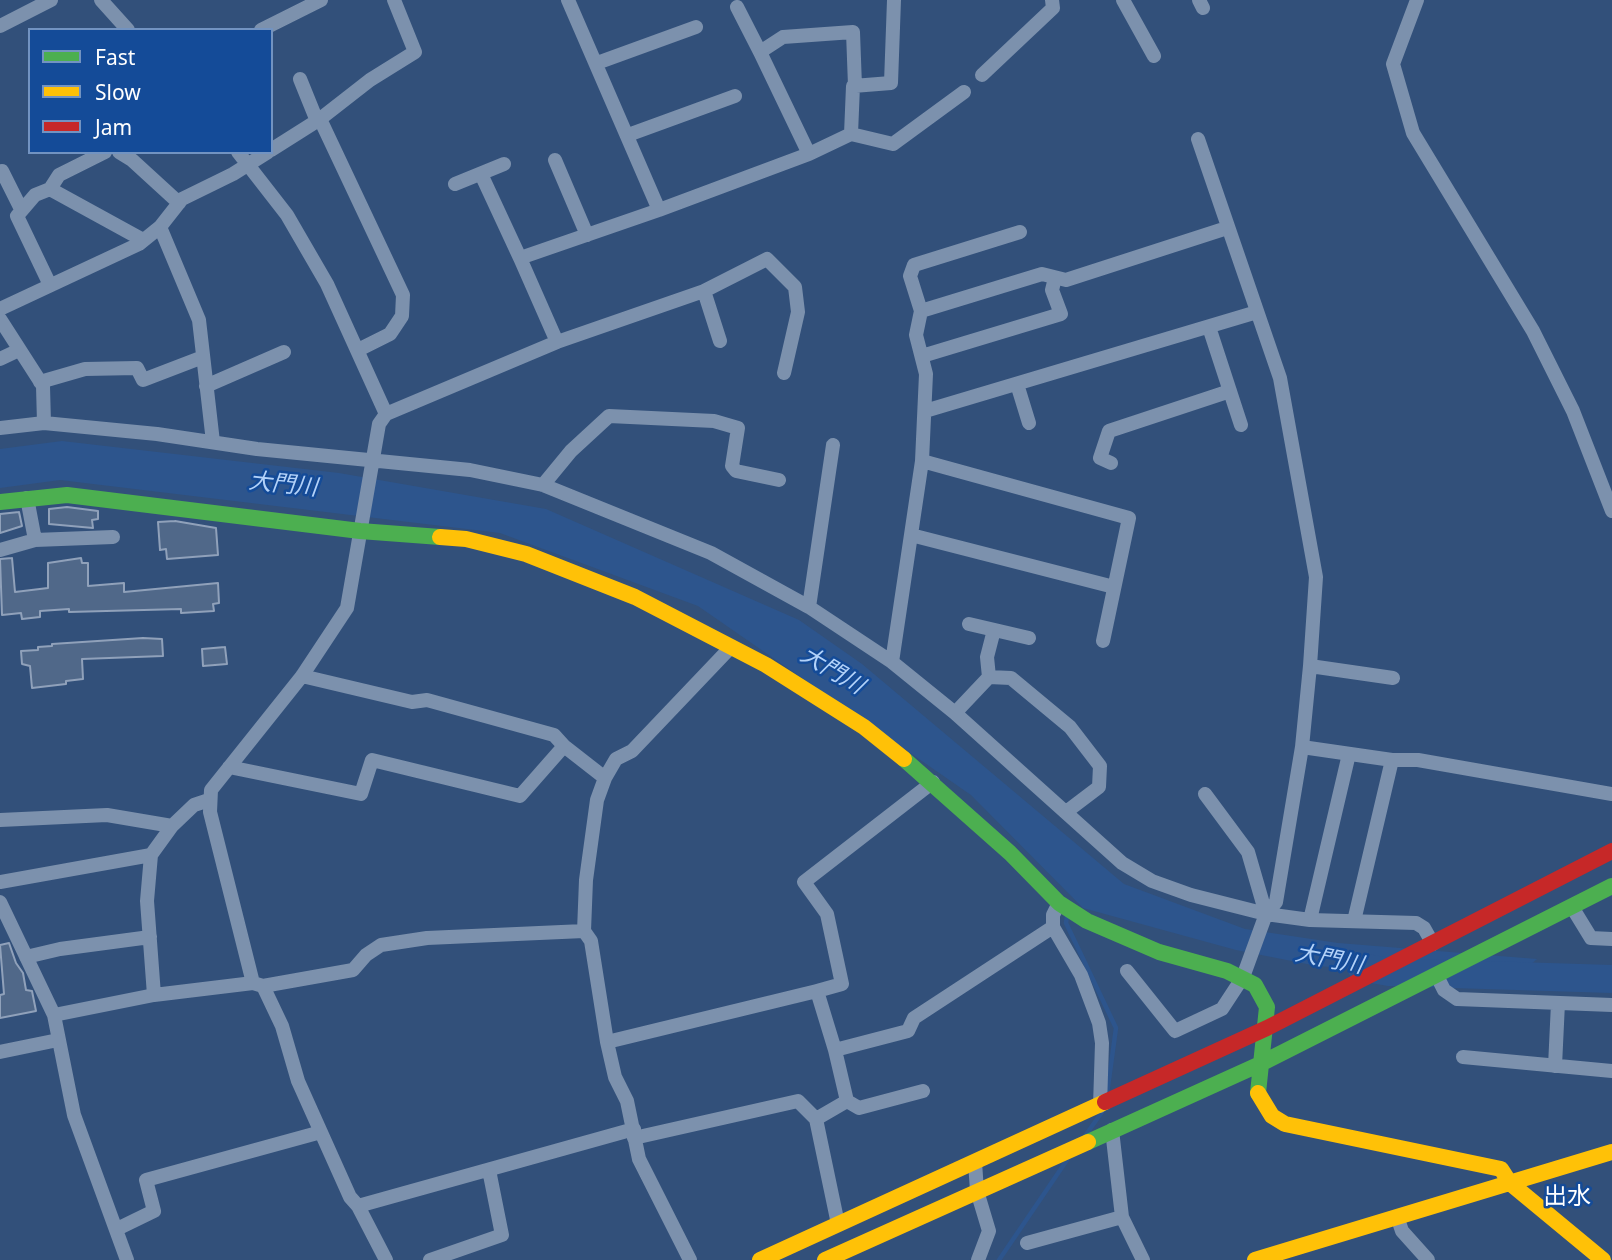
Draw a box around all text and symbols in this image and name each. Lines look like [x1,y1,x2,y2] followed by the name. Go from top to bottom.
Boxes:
[28,28,273,154] legend
[95,43,135,71] text: Fast
[95,78,141,106] text: Slow
[95,113,132,141] text: Jam
[247,468,319,502] water label: 大門川
[795,641,869,701] water label: 大門川
[1293,940,1365,980] water label: 大門川
[1543,1183,1591,1211] district label: 出水

